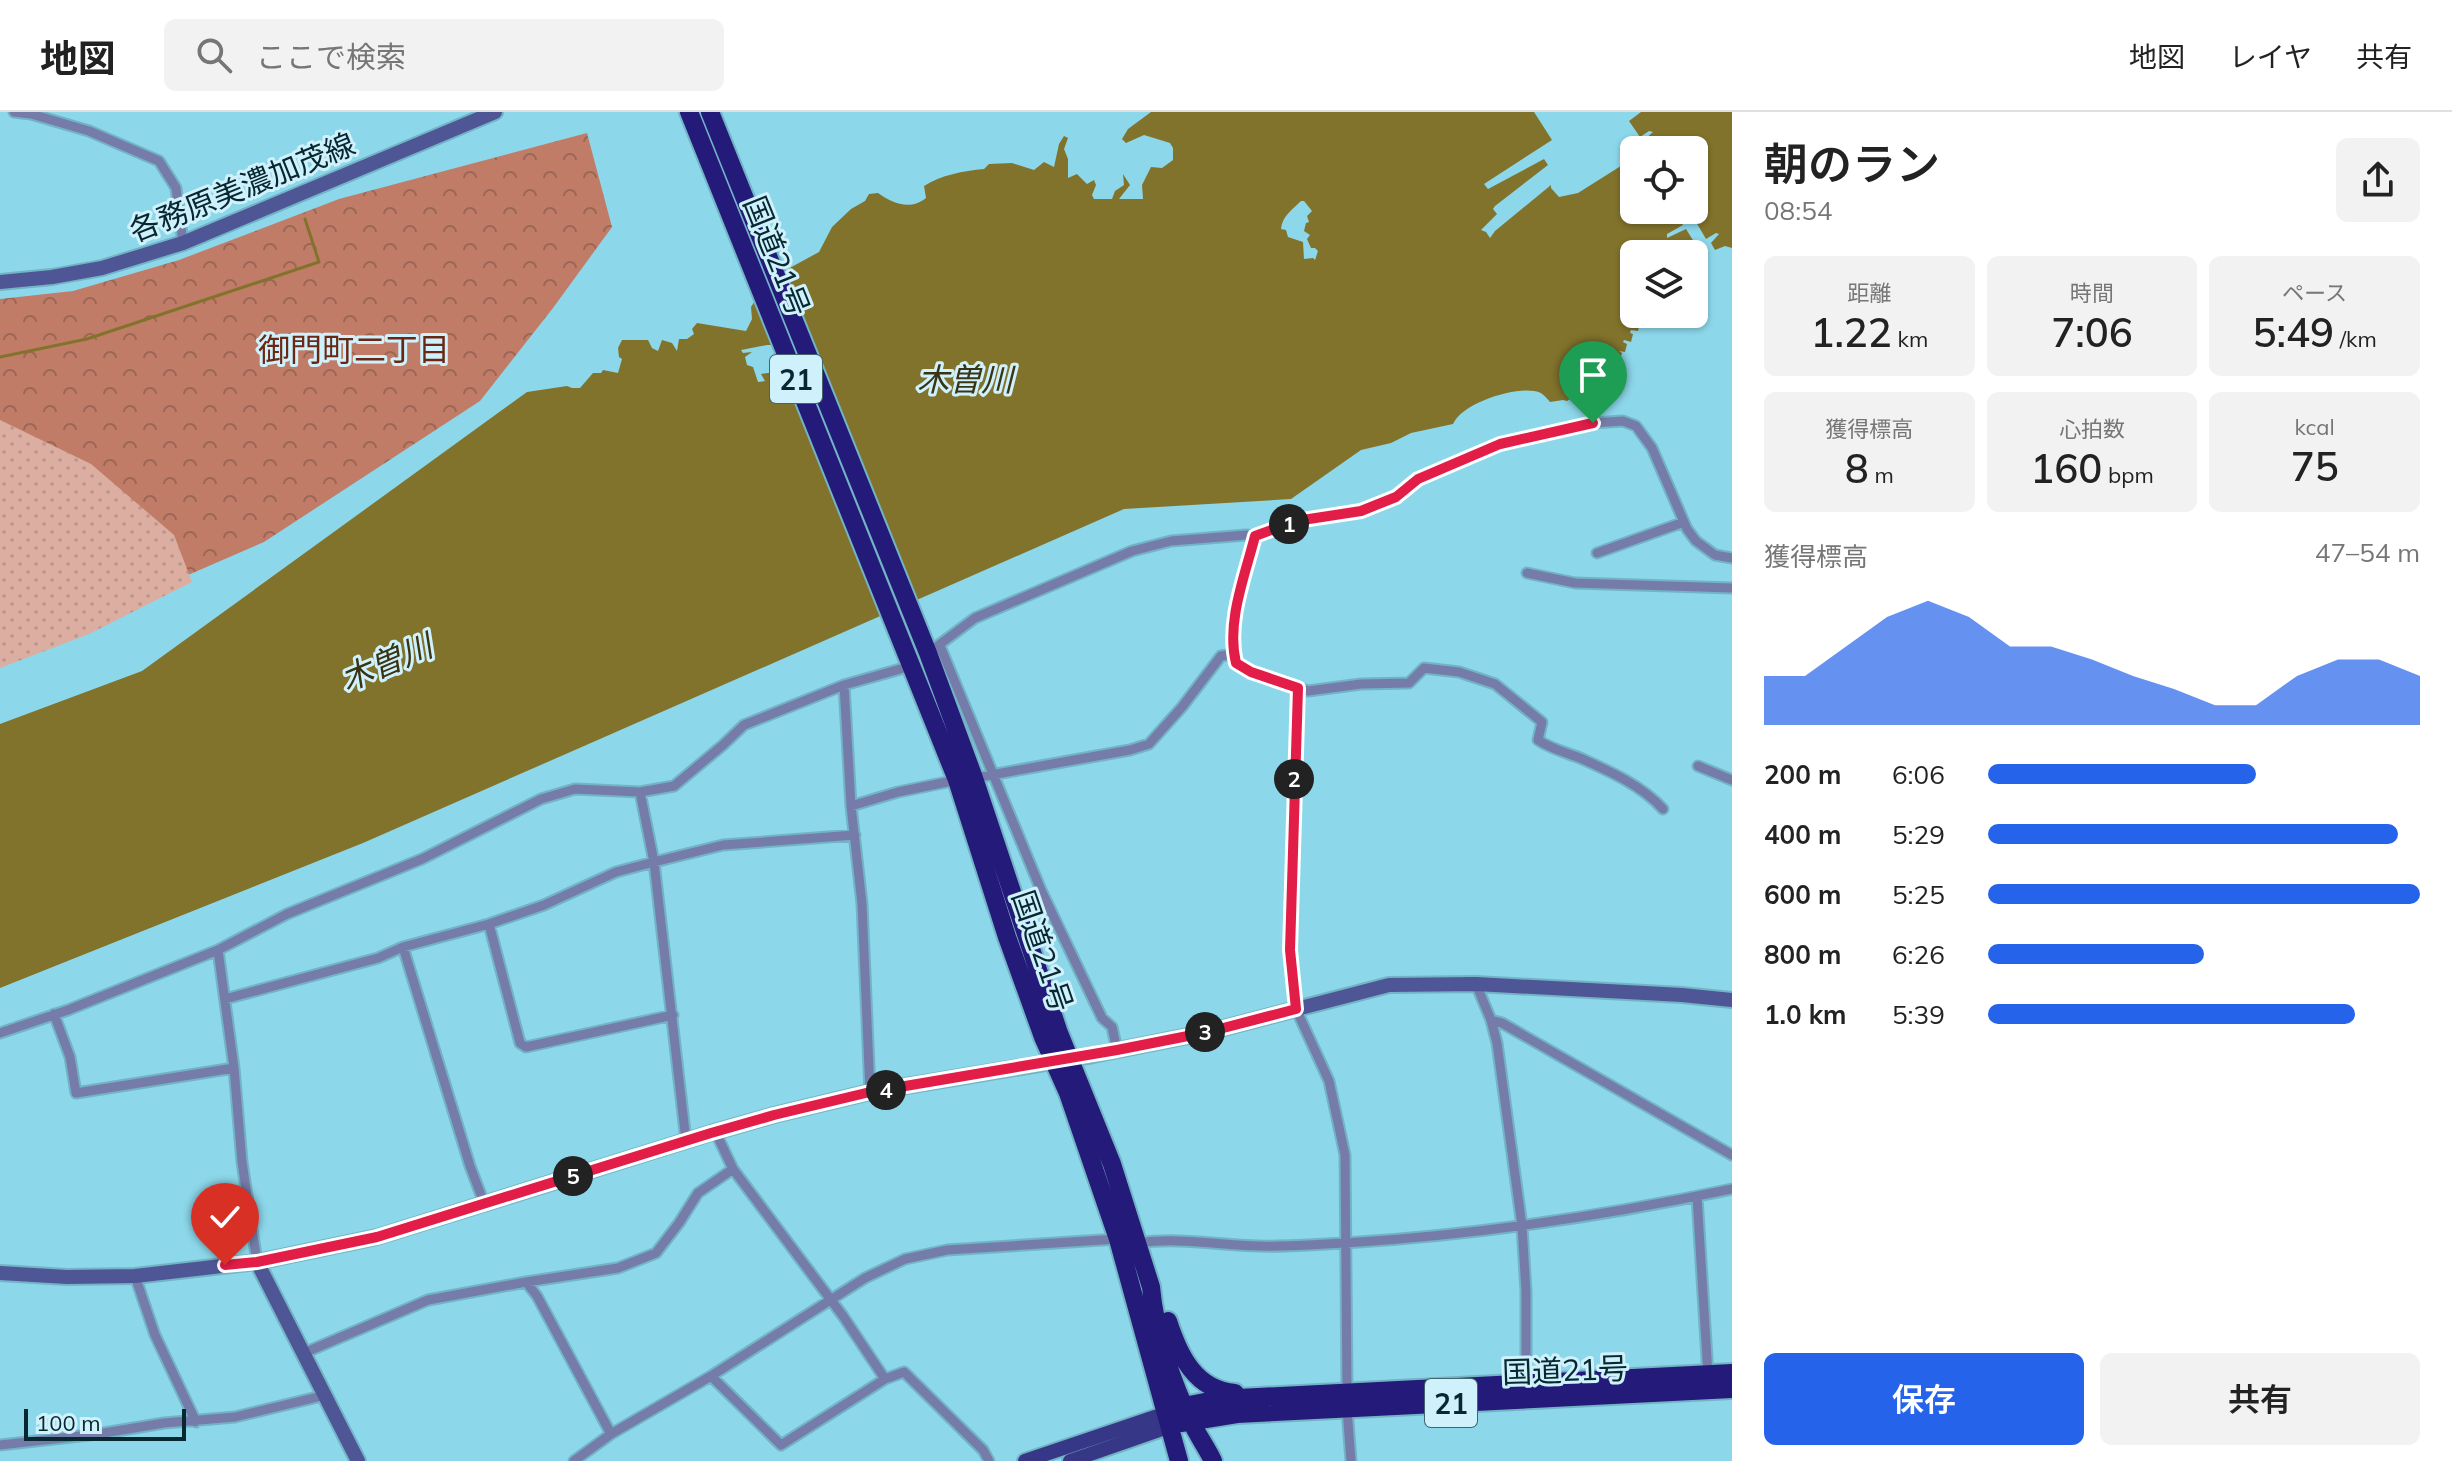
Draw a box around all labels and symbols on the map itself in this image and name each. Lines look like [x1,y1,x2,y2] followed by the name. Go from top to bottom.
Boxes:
[124,124,360,250] street label: 各務原美濃加茂線
[736,190,818,322] street label: 国道21号
[258,329,450,369] district label: 御門町二丁目
[1559,341,1627,423] pin
[770,355,822,403] road number: 21
[917,359,1016,399] water label: 木曽川
[1269,504,1309,544] pin: 1
[334,624,441,699] water label: 木曽川
[1274,759,1314,799] pin: 2
[1005,885,1081,1017] street label: 国道21号
[1185,1012,1225,1052] pin: 3
[866,1070,906,1110] pin: 4
[553,1156,593,1196] pin: 5
[191,1183,259,1265] pin
[1501,1349,1629,1391] street label: 国道21号
[1425,1379,1477,1427] road number: 21
[24,1405,186,1441] scale bar

